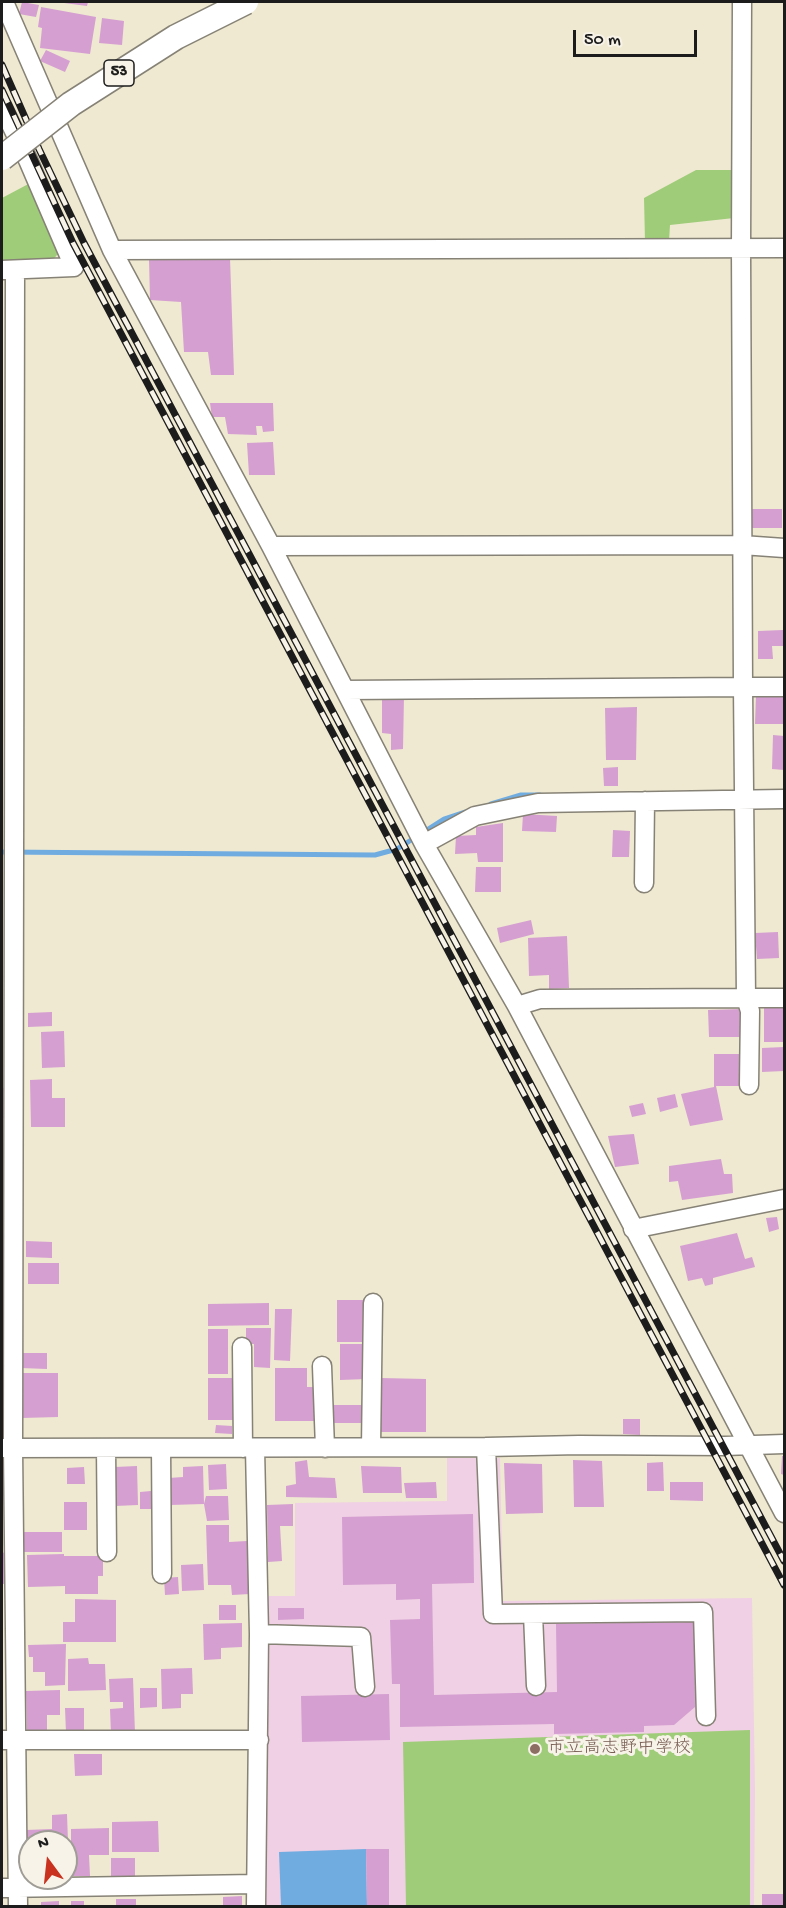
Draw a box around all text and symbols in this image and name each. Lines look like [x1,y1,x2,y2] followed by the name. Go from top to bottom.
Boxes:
[576,18,700,56] scale bar
[584,30,621,51] text: 50 m
[104,60,134,86] road number: 53
[547,1738,691,1760] place label: 市立高志野中学校
[528,1742,542,1756] marker: 市立高志野中学校
[18,1830,78,1890] north arrow
[36,1834,51,1855] text: N

